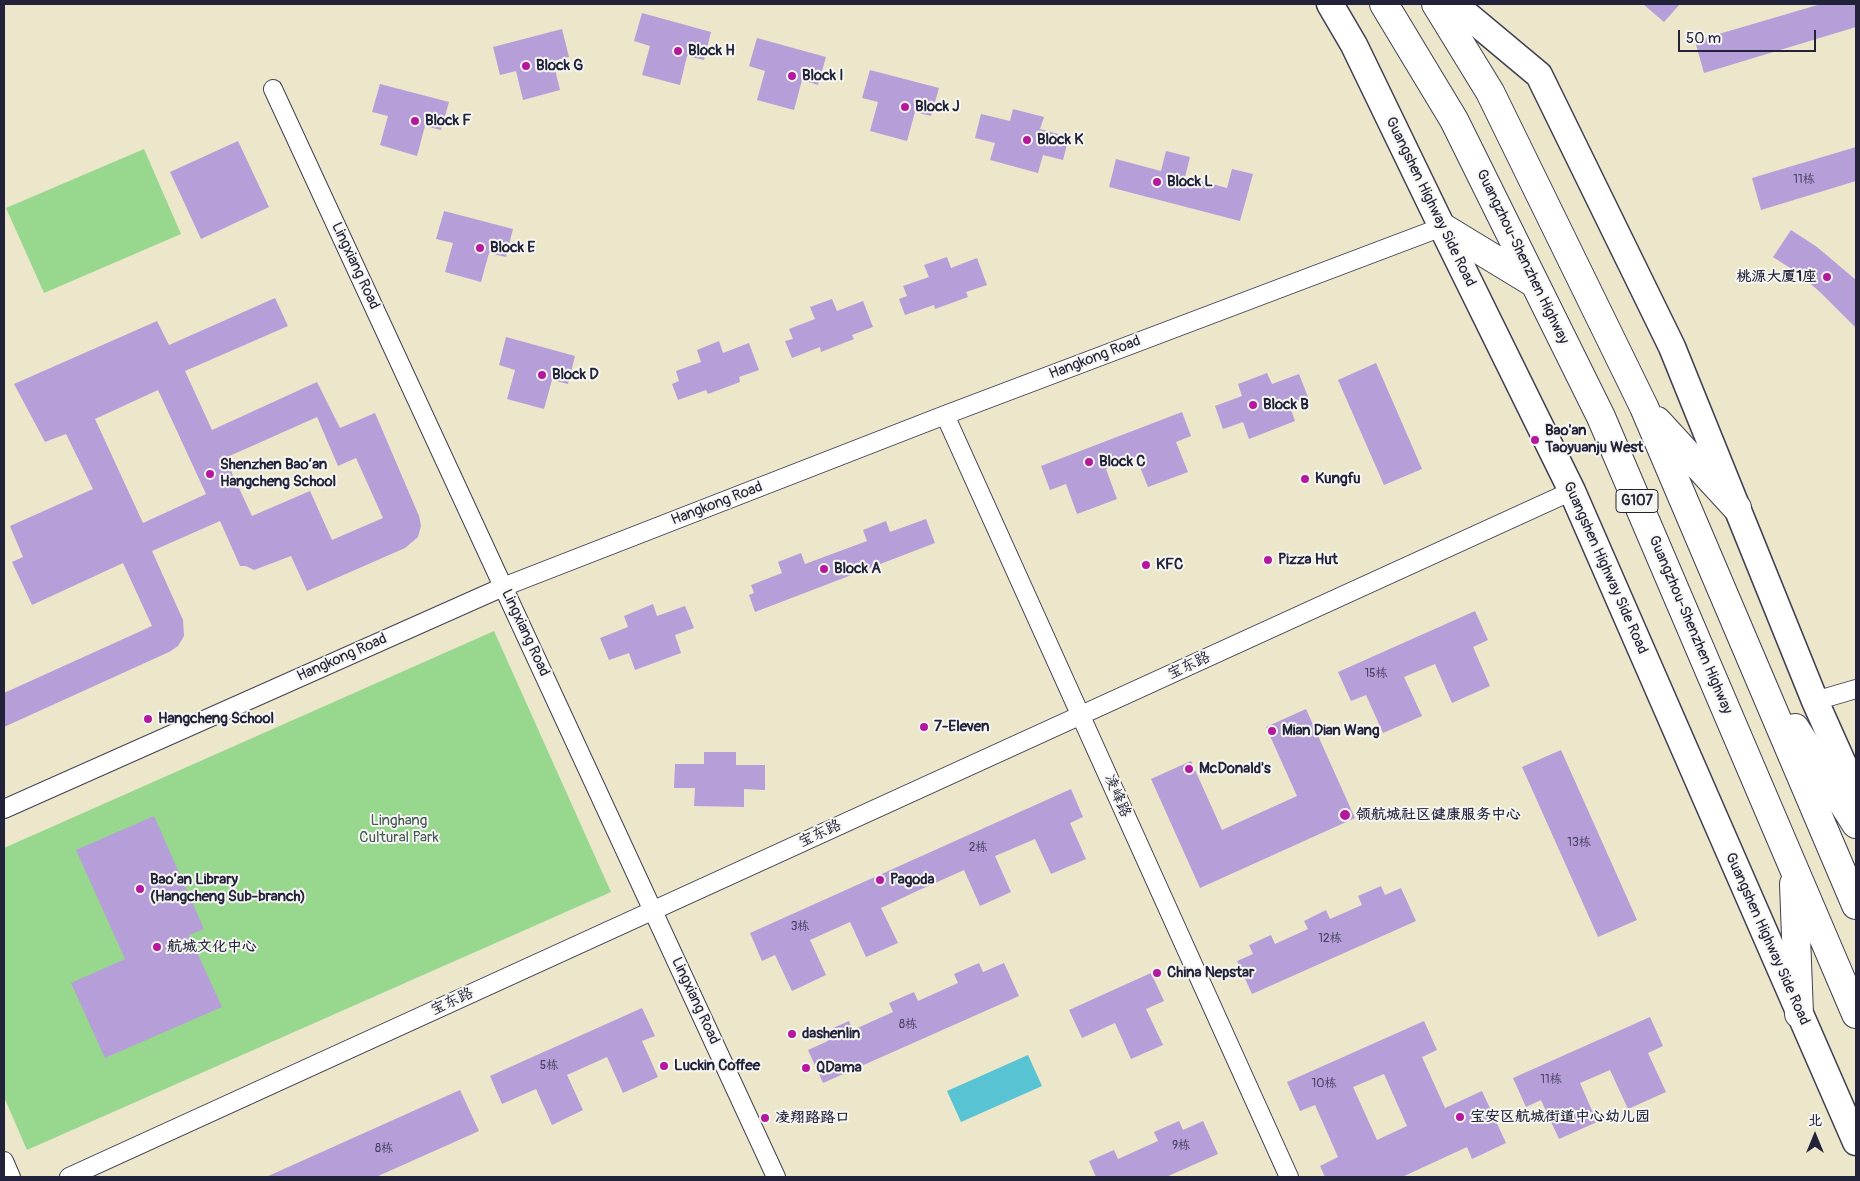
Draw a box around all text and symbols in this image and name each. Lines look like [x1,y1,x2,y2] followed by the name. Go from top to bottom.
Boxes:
[1680,20,1818,52] scale bar
[1686,29,1721,48] text: 50 m
[688,42,735,60] place label: Block H
[672,45,684,57] marker: Block H
[536,57,583,75] place label: Block G
[520,60,532,72] marker: Block G
[802,67,843,85] place label: Block I
[786,70,798,82] marker: Block I
[915,98,959,116] place label: Block J
[899,101,911,113] marker: Block J
[425,112,471,130] place label: Block F
[1381,114,1479,290] street label: Guangshen Highway Side Road
[409,115,421,127] marker: Block F
[1037,131,1083,149] place label: Block K
[1021,134,1033,146] marker: Block K
[1472,167,1572,347] street label: Guangzhou-Shenzhen Highway
[1167,173,1213,191] place label: Block L
[1793,173,1815,187] house number: 11栋
[1151,176,1163,188] marker: Block L
[327,220,383,312] street label: Lingxiang Road
[490,239,535,257] place label: Block E
[474,242,486,254] marker: Block E
[1736,268,1817,286] place label: 桃源大厦1座
[1821,271,1833,283] marker: 桃源大厦1座
[1047,332,1143,384] street label: Hangkong Road
[552,366,599,384] place label: Block D
[536,369,548,381] marker: Block D
[1263,396,1309,414] place label: Block B
[1247,399,1259,411] marker: Block B
[1545,422,1643,457] place label: Bao'an Taoyuanju West
[1529,434,1541,446] marker: Bao'an Taoyuanju West
[1099,453,1145,471] place label: Block C
[220,456,336,491] place label: Shenzhen Bao’an Hangcheng School
[1083,456,1095,468] marker: Block C
[204,468,216,480] marker: Shenzhen Bao’an Hangcheng School
[1315,470,1361,488] place label: Kungfu
[1299,473,1311,485] marker: Kungfu
[669,478,765,530] street label: Hangkong Road
[1559,479,1651,657] street label: Guangshen Highway Side Road
[1616,490,1658,512] road number: G107
[1644,533,1736,717] street label: Guangzhou-Shenzhen Highway
[1278,551,1338,569] place label: Pizza Hut
[1262,554,1274,566] marker: Pizza Hut
[1156,556,1183,574] place label: KFC
[1140,559,1152,571] marker: KFC
[834,560,881,578] place label: Block A
[818,563,830,575] marker: Block A
[497,587,553,679] street label: Lingxiang Road
[294,630,390,686] street label: Hangkong Road
[1165,648,1213,684] street label: 宝东路
[1364,667,1388,681] house number: 15栋
[158,710,274,728] place label: Hangcheng School
[142,713,154,725] marker: Hangcheng School
[934,718,989,736] place label: 7-Eleven
[918,721,930,733] marker: 7-Eleven
[1282,722,1379,740] place label: Mian Dian Wang
[1266,725,1278,737] marker: Mian Dian Wang
[1199,760,1271,778] place label: McDonald's
[1183,763,1195,775] marker: McDonald's
[1100,772,1134,820] street label: 凌峰路
[1356,806,1521,824] place label: 领航城社区健康服务中心
[1338,808,1352,822] marker: 领航城社区健康服务中心
[359,812,439,847] park label: Linghang Cultural Park
[796,816,844,852] street label: 宝东路
[1567,836,1591,850] house number: 13栋
[969,841,987,855] house number: 2栋
[1721,850,1813,1028] street label: Guangshen Highway Side Road
[150,871,306,906] place label: Bao’an Library (Hangcheng Sub-branch)
[890,871,935,889] place label: Pagoda
[874,874,886,886] marker: Pagoda
[134,883,146,895] marker: Bao’an Library (Hangcheng Sub-branch)
[791,920,809,934] house number: 3栋
[1318,932,1342,946] house number: 12栋
[167,938,257,956] place label: 航城文化中心
[151,941,163,953] marker: 航城文化中心
[667,955,723,1047] street label: Lingxiang Road
[1167,964,1254,982] place label: China Nepstar
[1151,967,1163,979] marker: China Nepstar
[428,984,476,1020] street label: 宝东路
[899,1018,917,1032] house number: 8栋
[802,1025,860,1043] place label: dashenlin
[786,1028,798,1040] marker: dashenlin
[674,1057,760,1075] place label: Luckin Coffee
[540,1059,558,1073] house number: 5栋
[816,1059,862,1077] place label: QDama
[658,1060,670,1072] marker: Luckin Coffee
[800,1062,812,1074] marker: QDama
[1540,1073,1562,1087] house number: 11栋
[1312,1077,1336,1091] house number: 10栋
[1470,1108,1650,1126] place label: 宝安区航城街道中心幼儿园
[775,1109,850,1127] place label: 凌翔路路口
[1454,1111,1466,1123] marker: 宝安区航城街道中心幼儿园
[1790,1111,1840,1161] north arrow
[759,1112,771,1124] marker: 凌翔路路口
[1808,1112,1822,1129] text: 北
[1172,1139,1190,1153] house number: 9栋
[375,1142,393,1156] house number: 8栋

